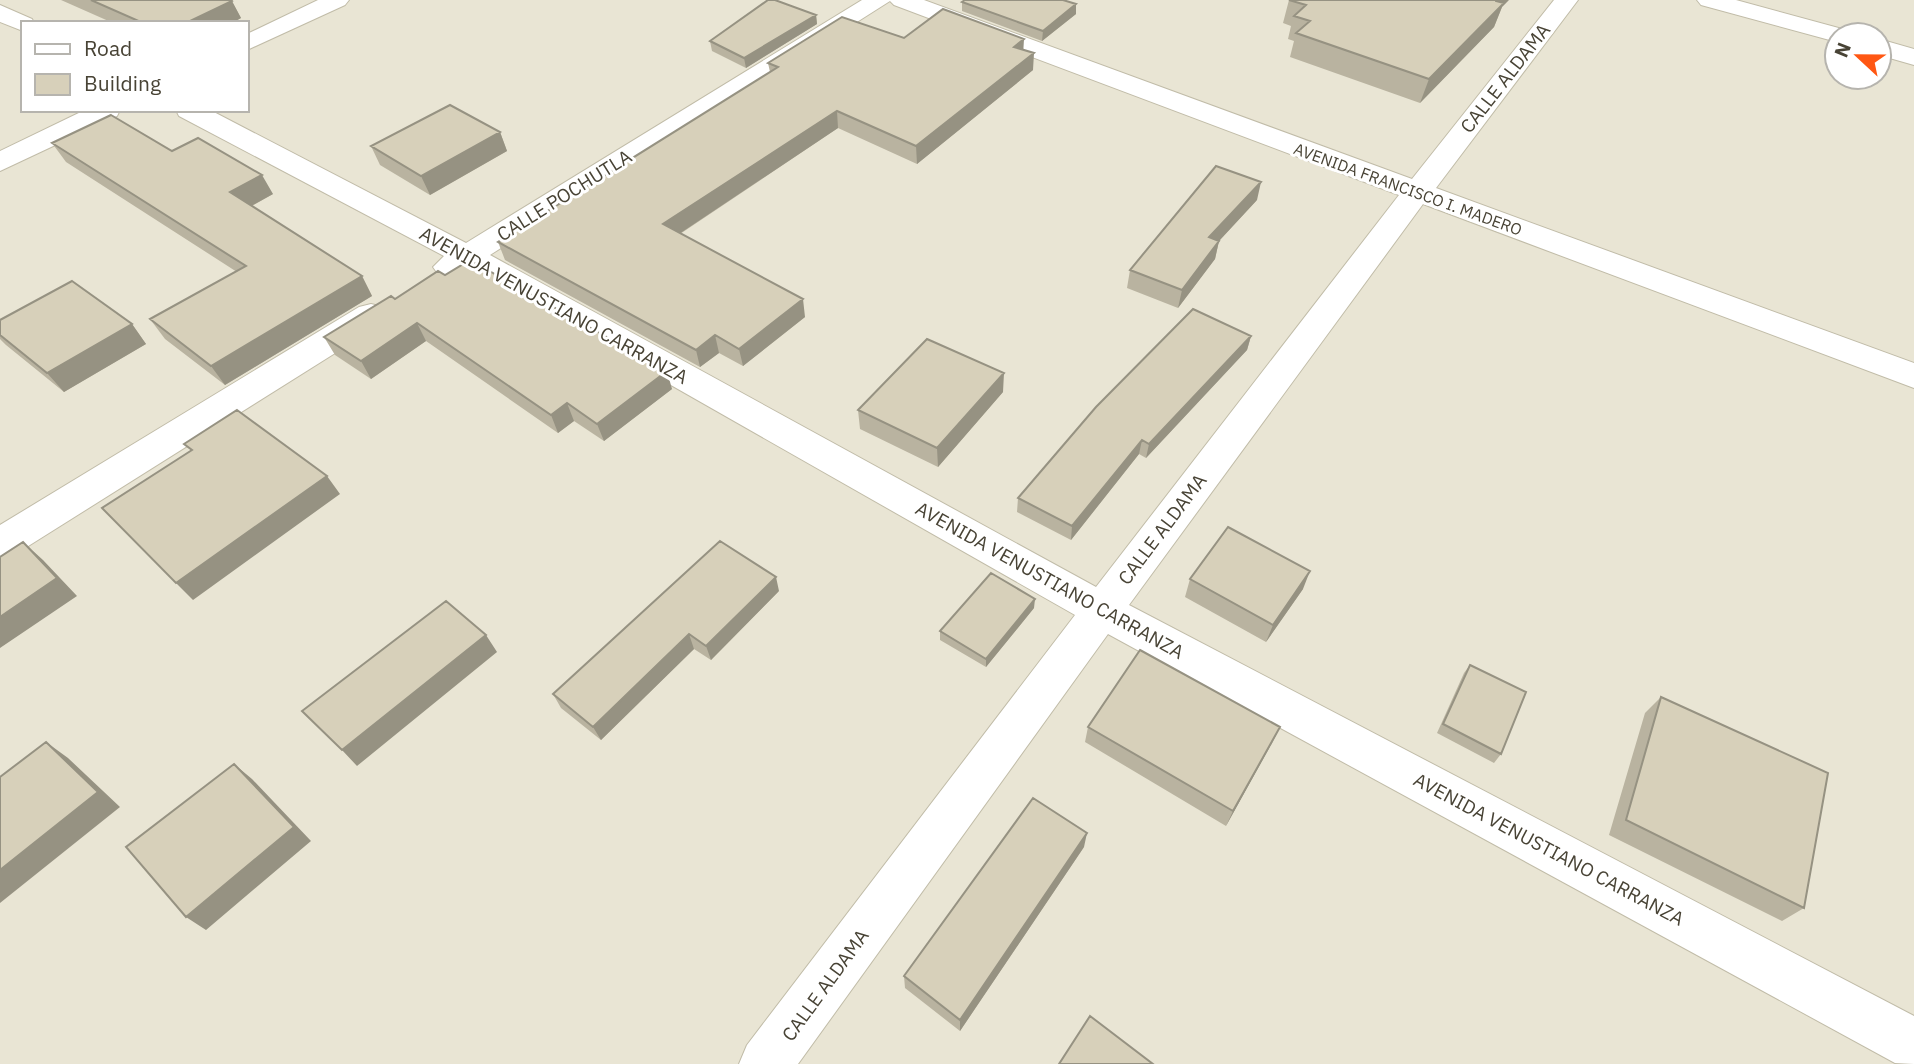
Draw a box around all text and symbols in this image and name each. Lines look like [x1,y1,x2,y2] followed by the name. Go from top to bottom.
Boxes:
[1455,18,1555,138] street label: CALLE ALDAMA
[21,21,248,112] legend
[1823,21,1893,91] north arrow
[84,34,132,62] text: Road
[1829,39,1856,61] text: N
[84,69,161,97] text: Building
[1291,138,1525,240] street label: AVENIDA FRANCISCO I. MADERO
[492,144,636,246] street label: CALLE POCHUTLA
[416,221,692,389] street label: AVENIDA VENUSTIANO CARRANZA
[1113,469,1211,589] street label: CALLE ALDAMA
[912,496,1188,664] street label: AVENIDA VENUSTIANO CARRANZA
[1410,767,1688,931] street label: AVENIDA VENUSTIANO CARRANZA
[776,924,874,1046] street label: CALLE ALDAMA

